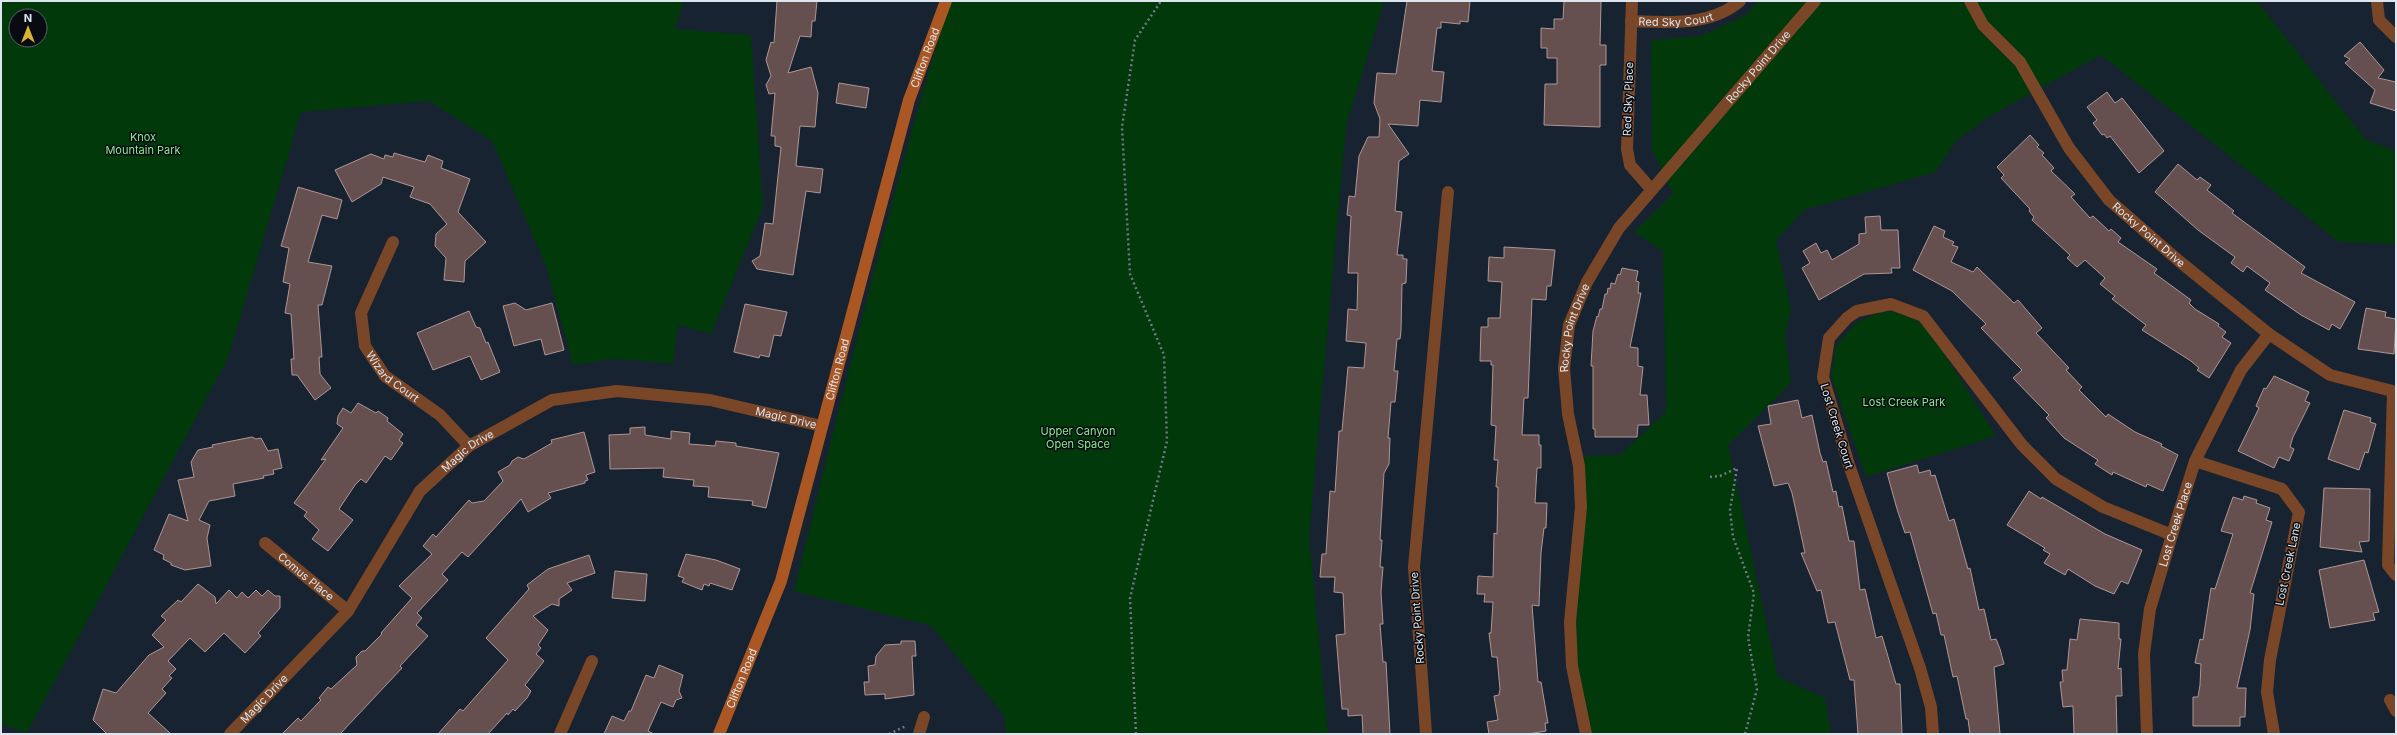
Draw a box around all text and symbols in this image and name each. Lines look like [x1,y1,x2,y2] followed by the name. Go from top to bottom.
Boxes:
[8,8,48,48] north arrow
[1638,9,1715,29] street label: Red Sky Court
[24,11,32,25] text: N
[907,26,942,90] street label: Clifton Road
[1723,27,1794,106] street label: Rocky Point Drive
[1620,62,1636,136] street label: Red Sky Place
[105,130,181,157] park label: Knox Mountain Park
[2110,199,2188,270] street label: Rocky Point Drive
[1557,281,1593,373] street label: Rocky Point Drive
[822,337,852,402] street label: Clifton Road
[363,348,422,405] street label: Wizard Court
[1817,382,1857,471] street label: Lost Creek Court
[1863,395,1945,409] park label: Lost Creek Park
[754,404,818,432] street label: Magic Drive
[1041,424,1115,451] park label: Upper Canyon Open Space
[438,427,496,475] street label: Magic Drive
[2156,480,2195,568] street label: Lost Creek Place
[2272,521,2304,607] street label: Lost Creek Lane
[275,550,337,604] street label: Comus Place
[1407,572,1427,664] street label: Rocky Point Drive
[723,646,760,710] street label: Clifton Road
[237,671,291,726] street label: Magic Drive

